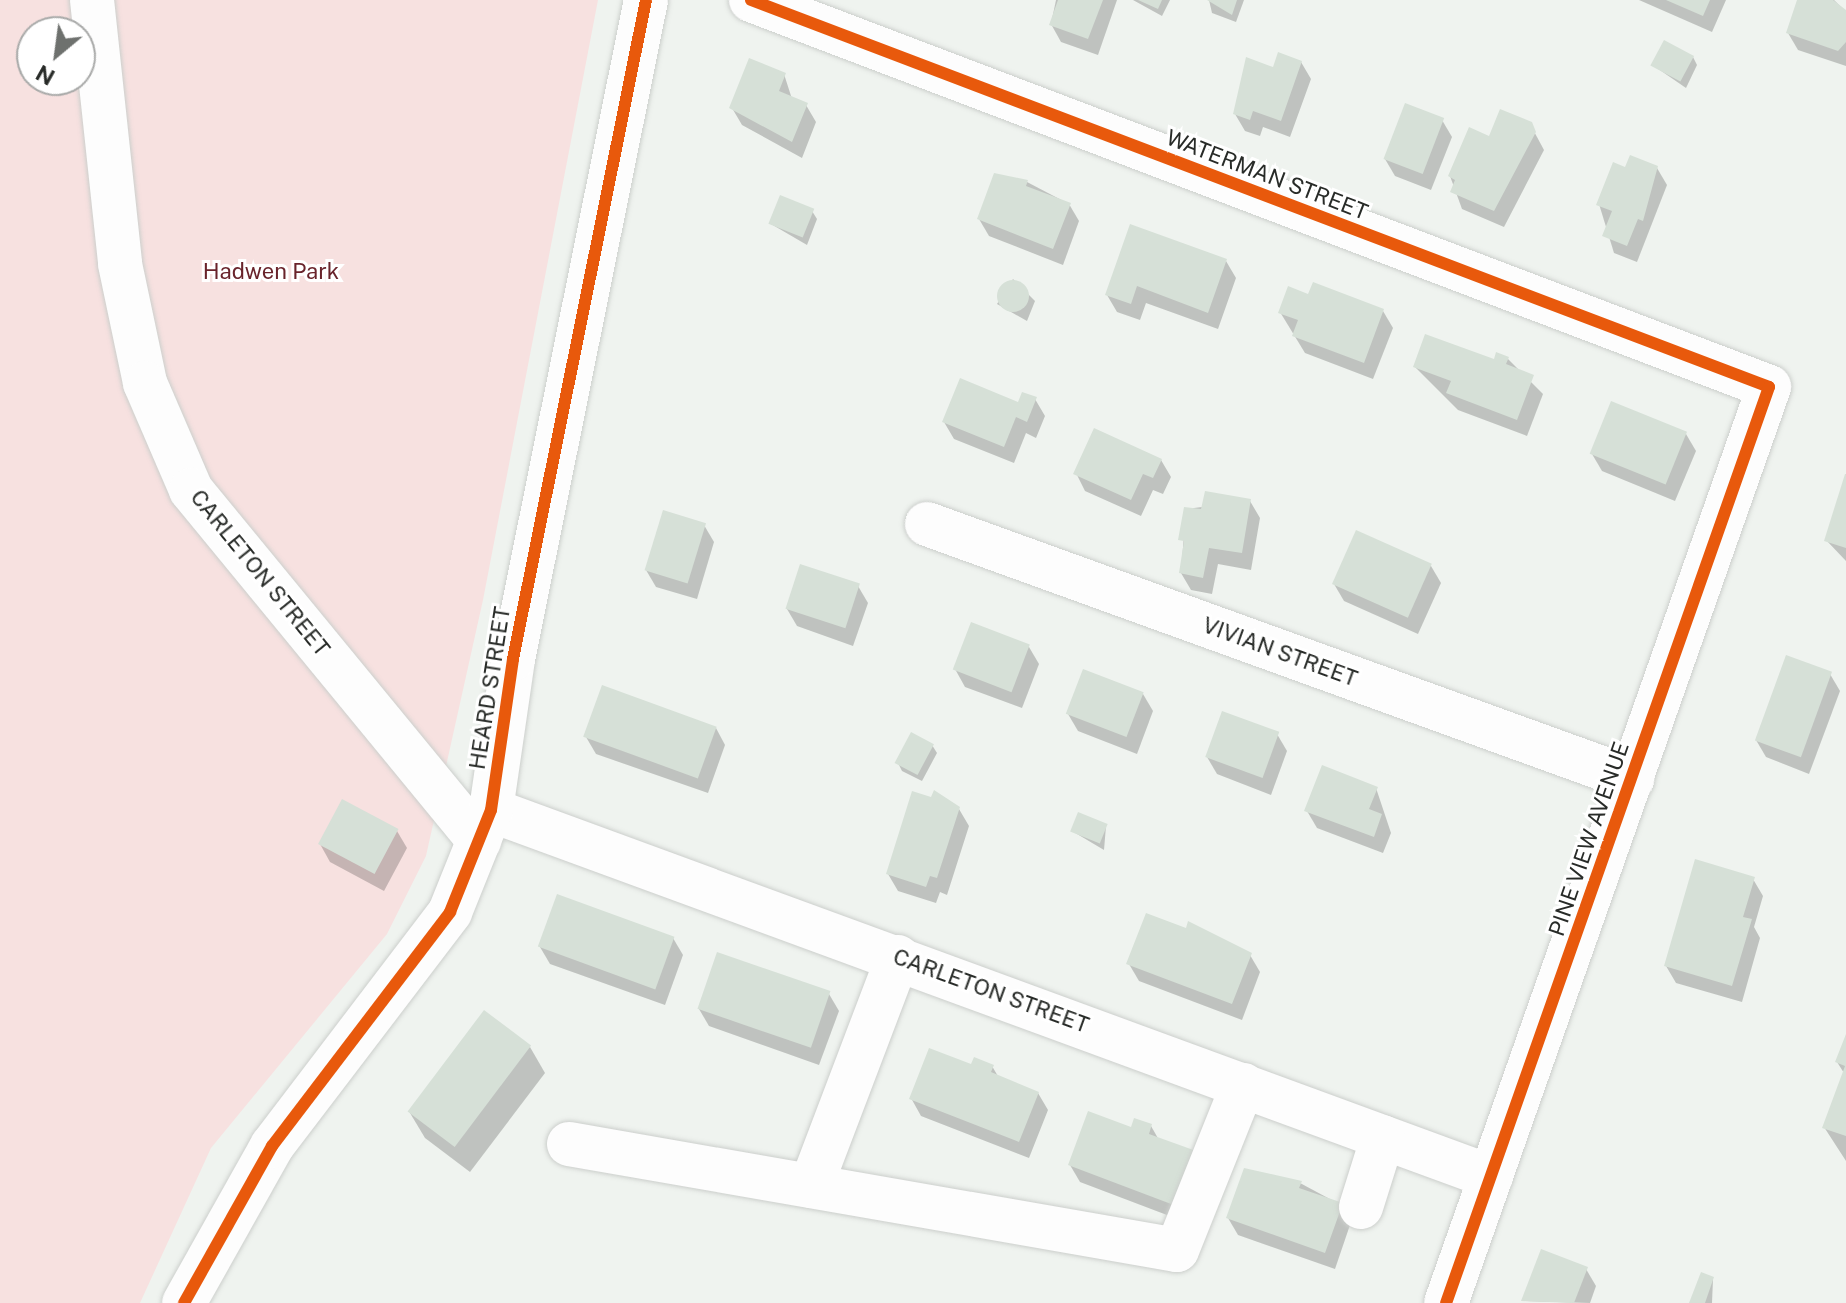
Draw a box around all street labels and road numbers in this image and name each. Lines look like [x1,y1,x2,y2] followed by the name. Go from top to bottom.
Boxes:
[1162,124,1372,226] street label: WATERMAN STREET
[185,485,335,661] street label: CARLETON STREET
[464,605,516,771] street label: HEARD STREET
[1199,612,1361,692] street label: VIVIAN STREET
[1543,738,1635,940] street label: PINE VIEW AVENUE
[890,943,1092,1039] street label: CARLETON STREET

